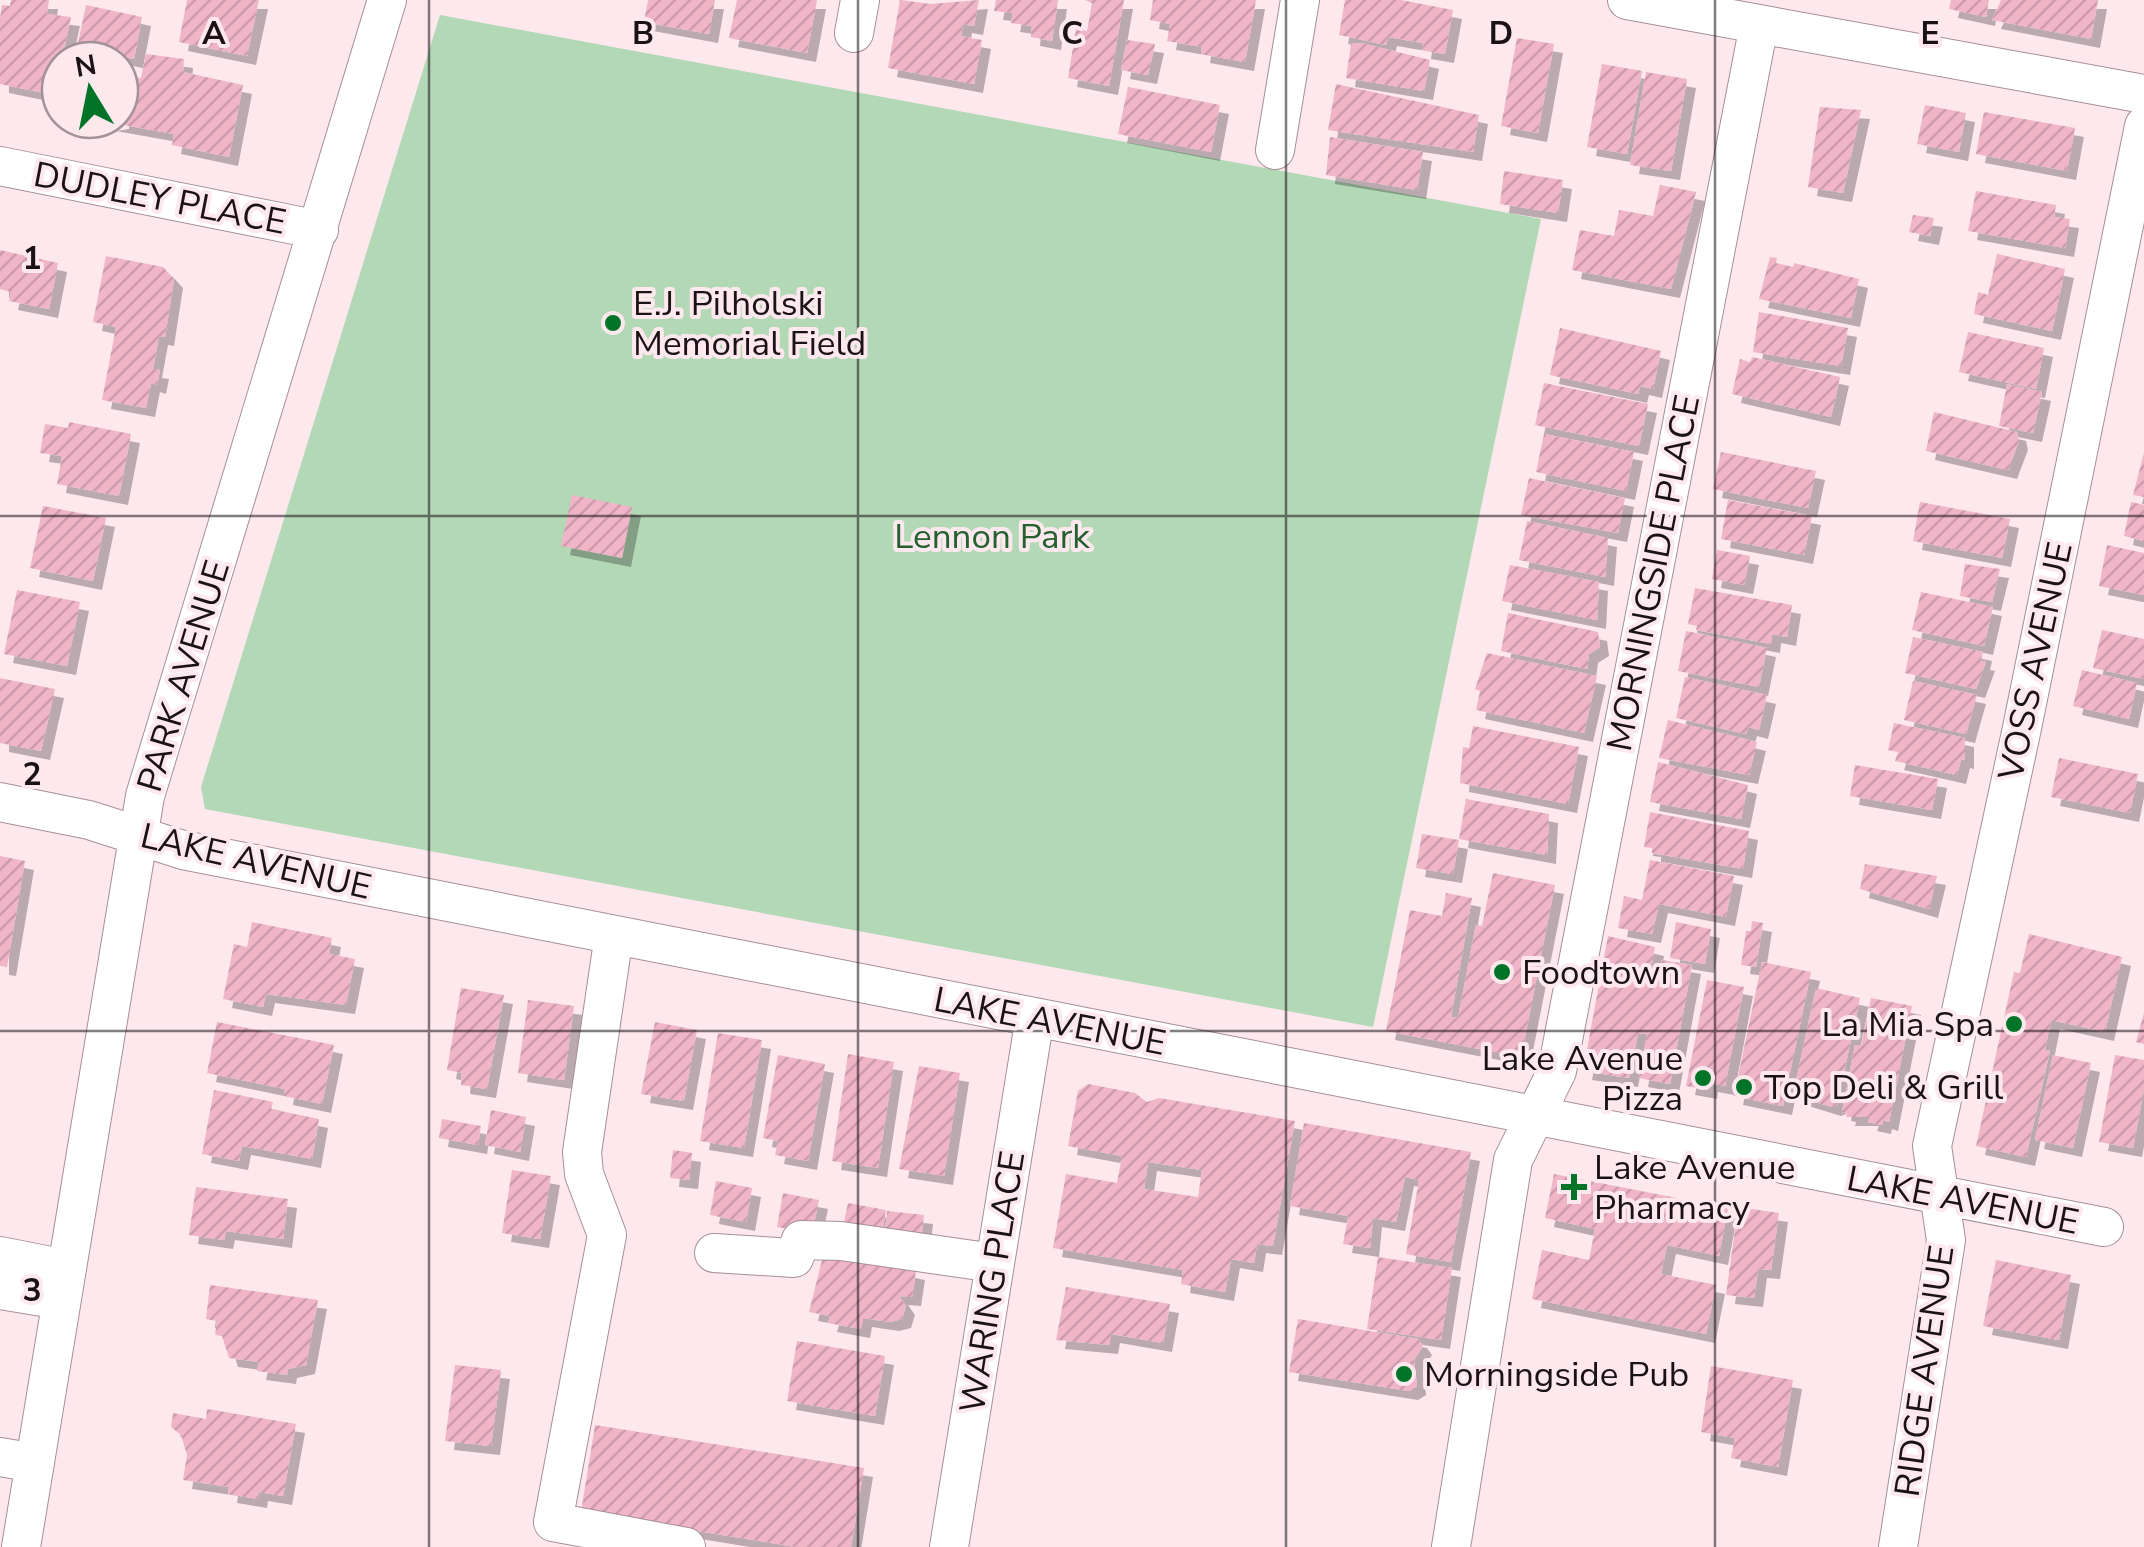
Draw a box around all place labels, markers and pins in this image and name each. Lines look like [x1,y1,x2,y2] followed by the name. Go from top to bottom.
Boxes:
[633,280,866,367] place label: E.J. Pilholski Memorial Field
[602,312,624,334] marker: E.J. Pilholski Memorial Field
[1522,949,1680,996] place label: Foodtown
[1491,961,1513,983] marker: Foodtown
[1821,1001,1994,1048] place label: La Mia Spa
[2003,1013,2025,1035] marker: La Mia Spa
[1482,1035,1683,1122] place label: Lake Avenue Pizza
[1764,1064,2004,1111] place label: Top Deli & Grill
[1692,1067,1714,1089] marker: Lake Avenue Pizza
[1733,1076,1755,1098] marker: Top Deli & Grill
[1594,1144,1795,1231] place label: Lake Avenue Pharmacy
[1563,1176,1585,1198] marker: Lake Avenue Pharmacy
[1424,1351,1689,1398] place label: Morningside Pub
[1393,1363,1415,1385] marker: Morningside Pub

